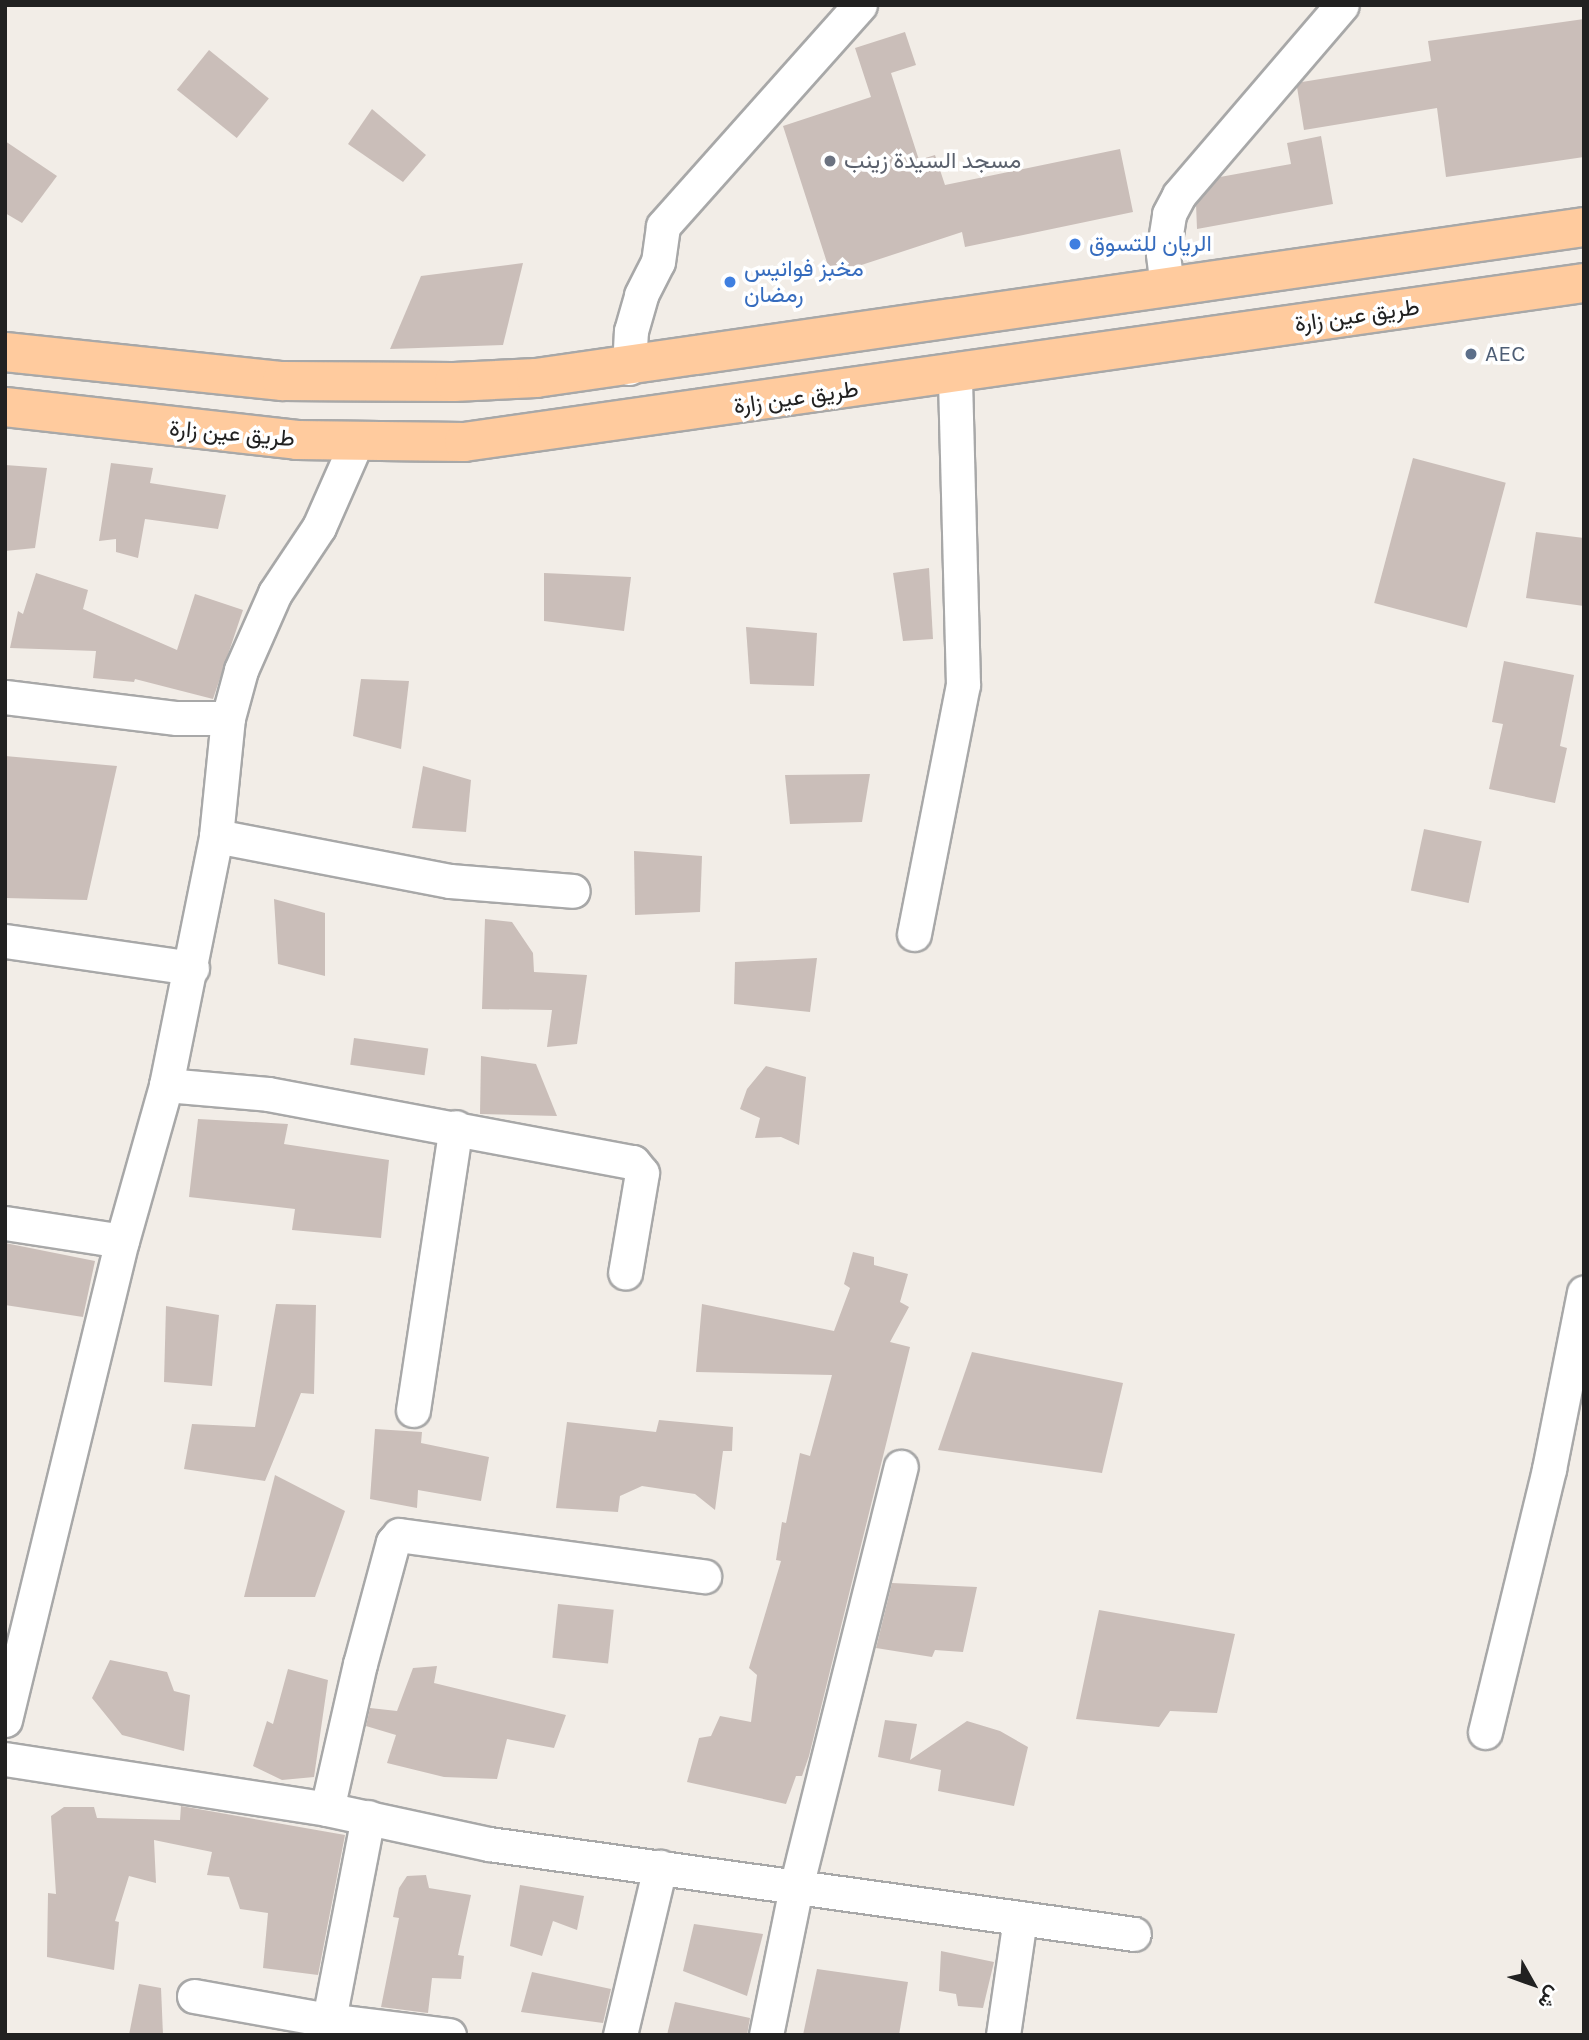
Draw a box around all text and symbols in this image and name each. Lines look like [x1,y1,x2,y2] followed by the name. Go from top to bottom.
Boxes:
[844,147,1021,175] place label: مسجد السيدة زينب
[822,153,838,169] marker: مسجد السيدة زينب
[1089,230,1212,258] place label: الريان للتسوق
[1067,236,1083,252] marker: الريان للتسوق
[744,255,864,309] place label: مخبز فوانيس رمضان
[722,274,738,290] marker: مخبز فوانيس رمضان
[1293,294,1421,338] street label: طريق عين زارة
[1485,340,1525,368] place label: AEC
[1463,346,1479,362] marker: AEC
[732,376,860,420] street label: طريق عين زارة
[168,415,296,453] street label: طريق عين زارة
[1498,1949,1568,2019] north arrow
[1533,1982,1565,2013] text: ش

